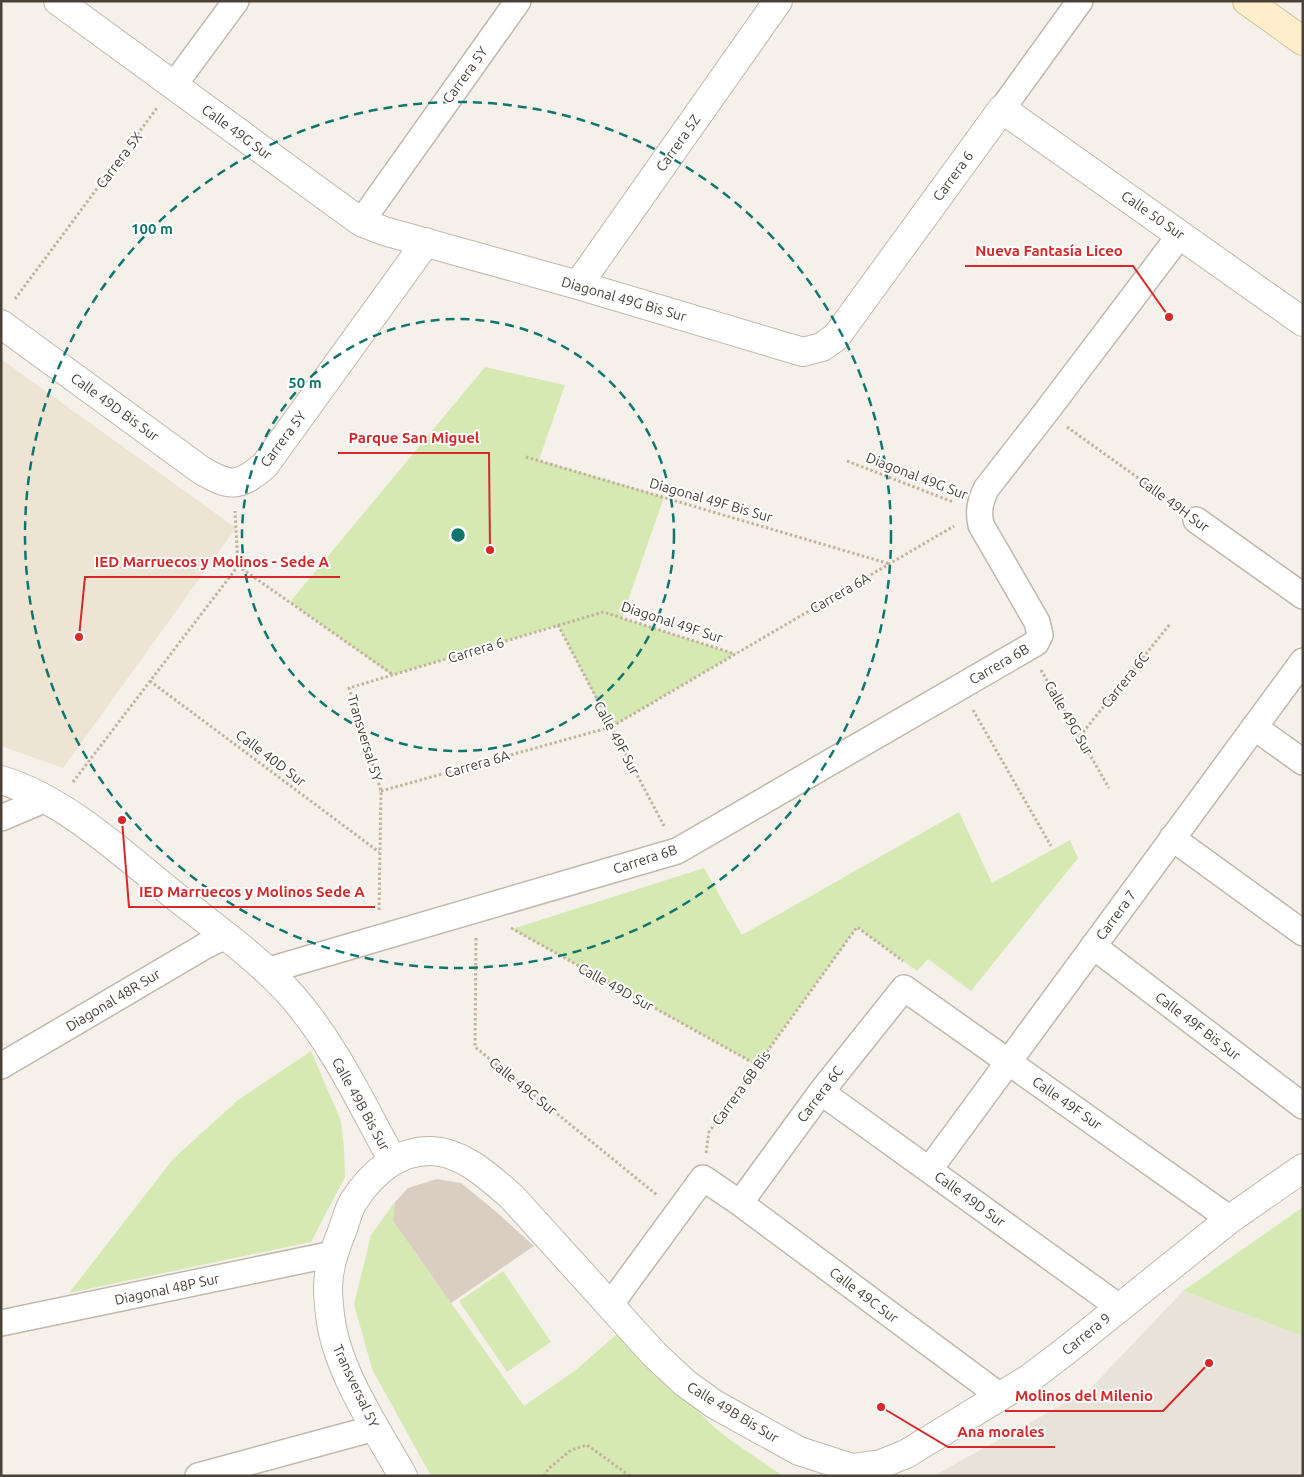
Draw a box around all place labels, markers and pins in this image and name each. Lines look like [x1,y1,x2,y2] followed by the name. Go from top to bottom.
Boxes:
[965,236,1133,266] callout: Nueva Fantasía Liceo
[338,423,489,453] callout: Parque San Miguel
[449,526,467,544] centre of rings
[85,547,340,577] callout: IED Marruecos y Molinos - Sede A
[129,877,375,907] callout: IED Marruecos y Molinos Sede A
[1005,1381,1163,1411] callout: Molinos del Milenio
[948,1417,1055,1447] callout: Ana morales

